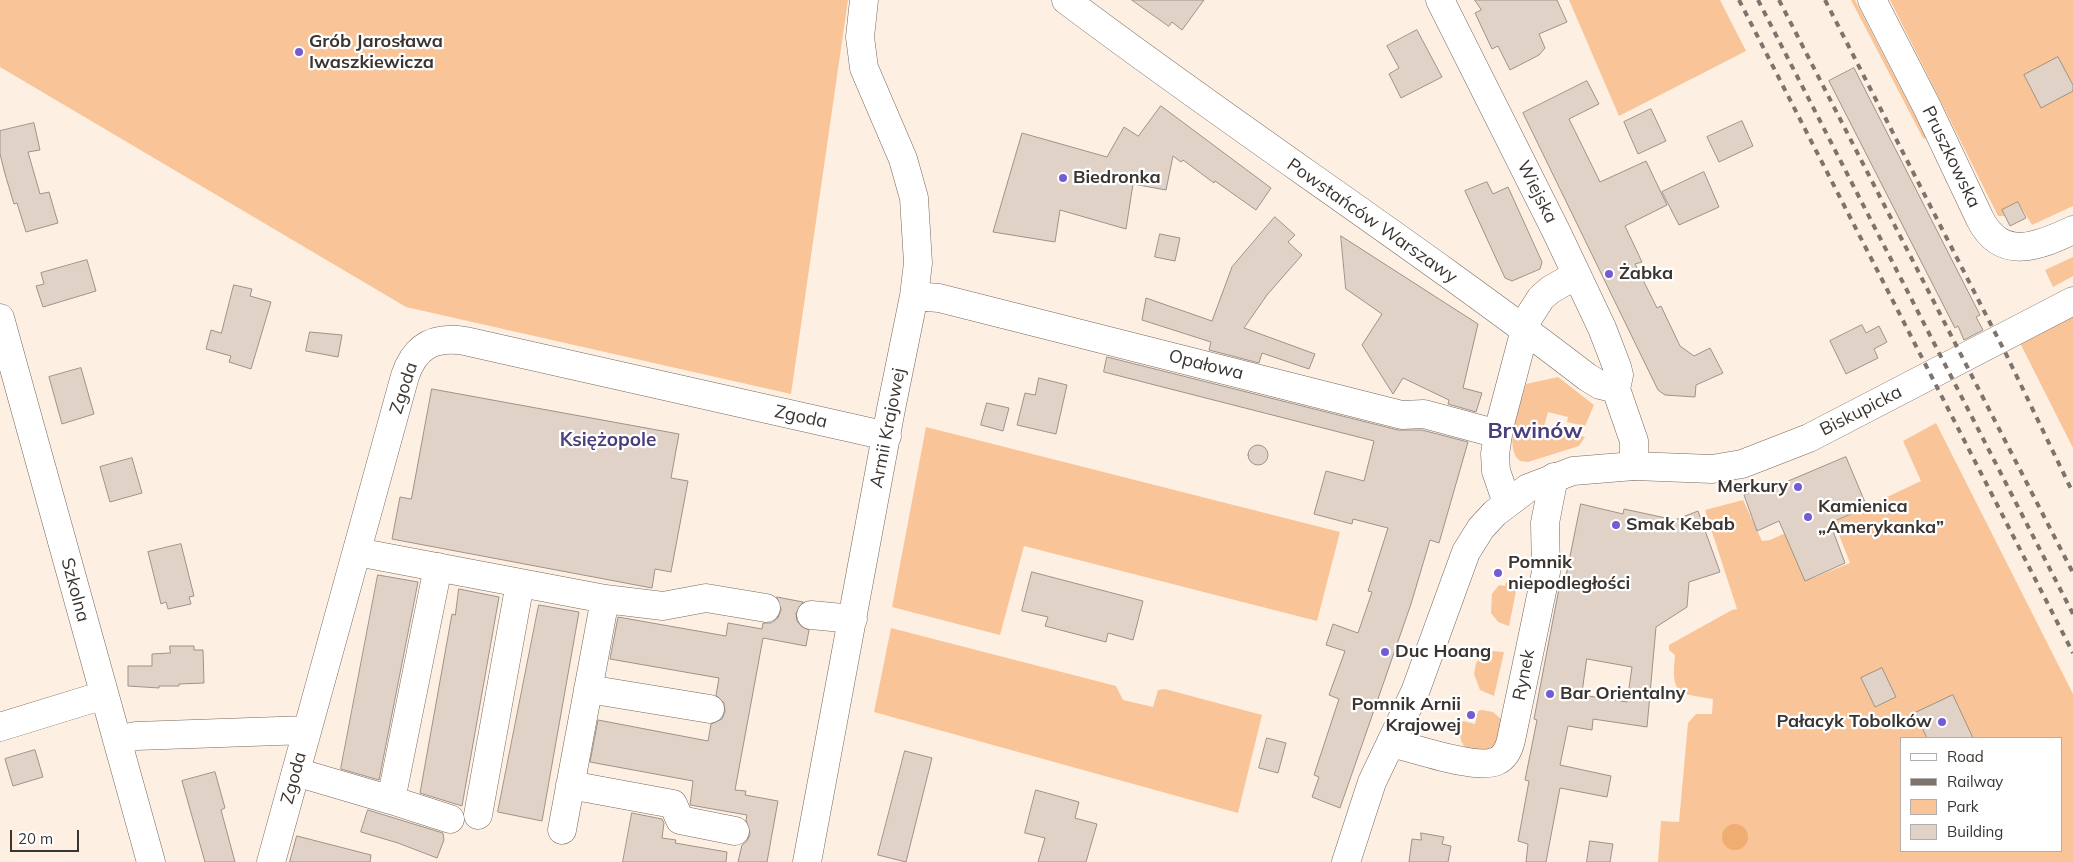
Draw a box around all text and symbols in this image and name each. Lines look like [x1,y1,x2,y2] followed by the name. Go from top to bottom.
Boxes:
[309,31,443,74] place label: Grób Jarosława Iwaszkiewicza
[293,46,305,58] marker: Grób Jarosława Iwaszkiewicza
[1917,103,1985,211] street label: Pruszkowska
[1283,154,1461,288] street label: Powstańców Warszawy
[1512,157,1562,227] street label: Wiejska
[1073,167,1161,189] place label: Biedronka
[1057,172,1069,184] marker: Biedronka
[1619,263,1673,285] place label: Żabka
[1603,268,1615,280] marker: Żabka
[1166,345,1246,385] street label: Opałowa
[386,359,422,417] street label: Zgoda
[866,366,910,490] street label: Armii Krajowej
[1816,381,1906,441] street label: Biskupicka
[773,401,829,433] street label: Zgoda
[1487,418,1583,444] district label: Brwinów
[560,429,656,451] district label: Księżopole
[1717,476,1788,498] place label: Merkury
[1792,481,1804,493] marker: Merkury
[1818,496,1944,538] place label: Kamienica „Amerykanka”
[1802,511,1814,523] marker: Kamienica „Amerykanka”
[1626,514,1735,536] place label: Smak Kebab
[1610,519,1622,531] marker: Smak Kebab
[1508,552,1630,594] place label: Pomnik niepodległości
[56,556,94,624] street label: Szkolna
[1492,567,1504,579] marker: Pomnik niepodległości
[1395,641,1491,663] place label: Duc Hoang
[1379,646,1391,658] marker: Duc Hoang
[1508,648,1540,702] street label: Rynek
[1560,683,1685,705] place label: Bar Orientalny
[1544,688,1556,700] marker: Bar Orientalny
[1351,694,1461,736] place label: Pomnik Arnii Krajowej
[1465,709,1477,721] marker: Pomnik Arnii Krajowej
[1777,711,1932,733] place label: Pałacyk Tobolków
[1936,716,1948,728] marker: Pałacyk Tobolków
[1900,737,2063,852] legend
[1947,747,1984,766] text: Road
[277,750,311,806] street label: Zgoda
[1947,772,2003,791] text: Railway
[1947,797,1979,816] text: Park
[12,820,81,852] scale bar
[1947,822,2003,841] text: Building
[18,829,53,848] text: 20 m

